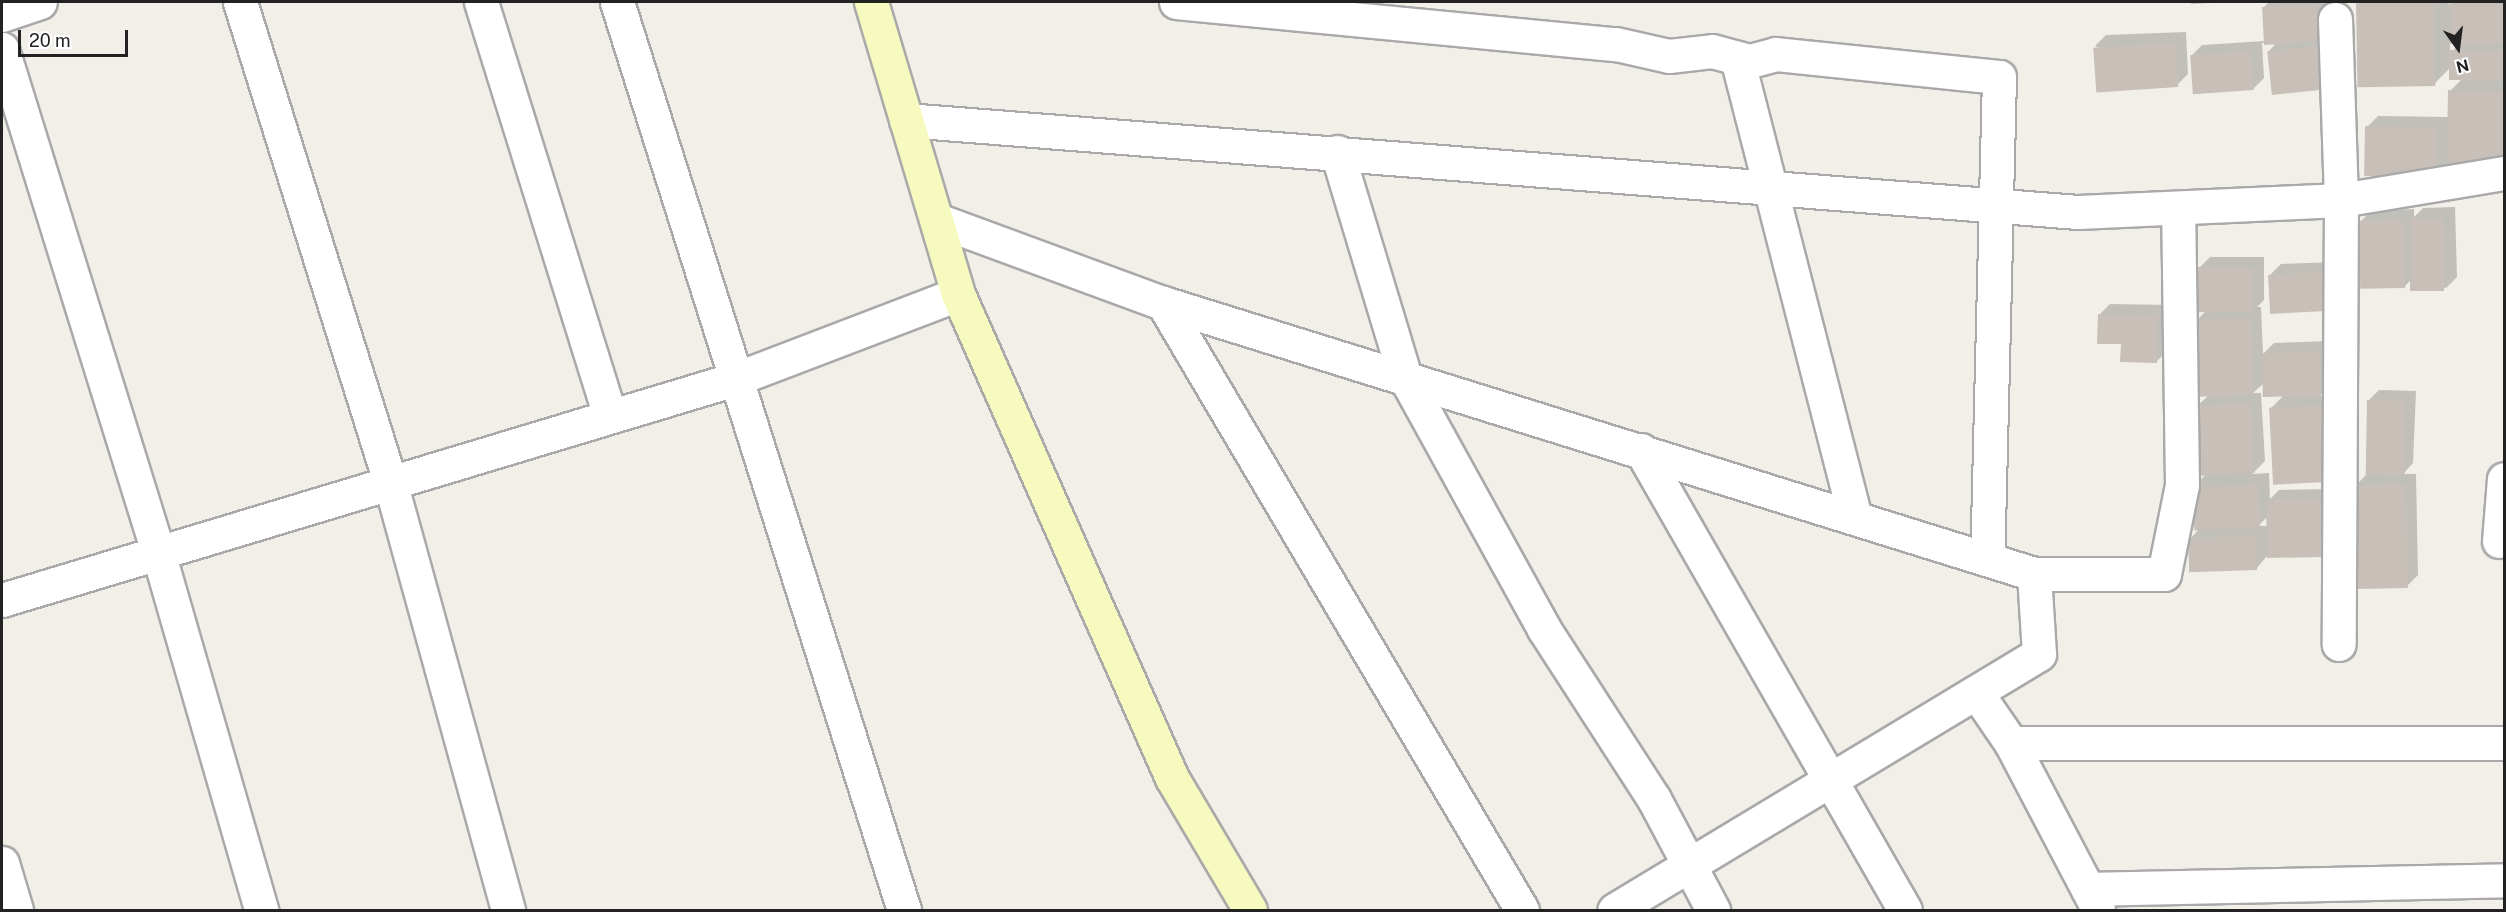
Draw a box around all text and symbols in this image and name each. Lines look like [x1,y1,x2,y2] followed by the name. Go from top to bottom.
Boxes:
[21,18,130,56] scale bar
[2428,18,2488,78] north arrow
[29,30,71,51] text: 20 m
[2454,55,2471,77] text: N

